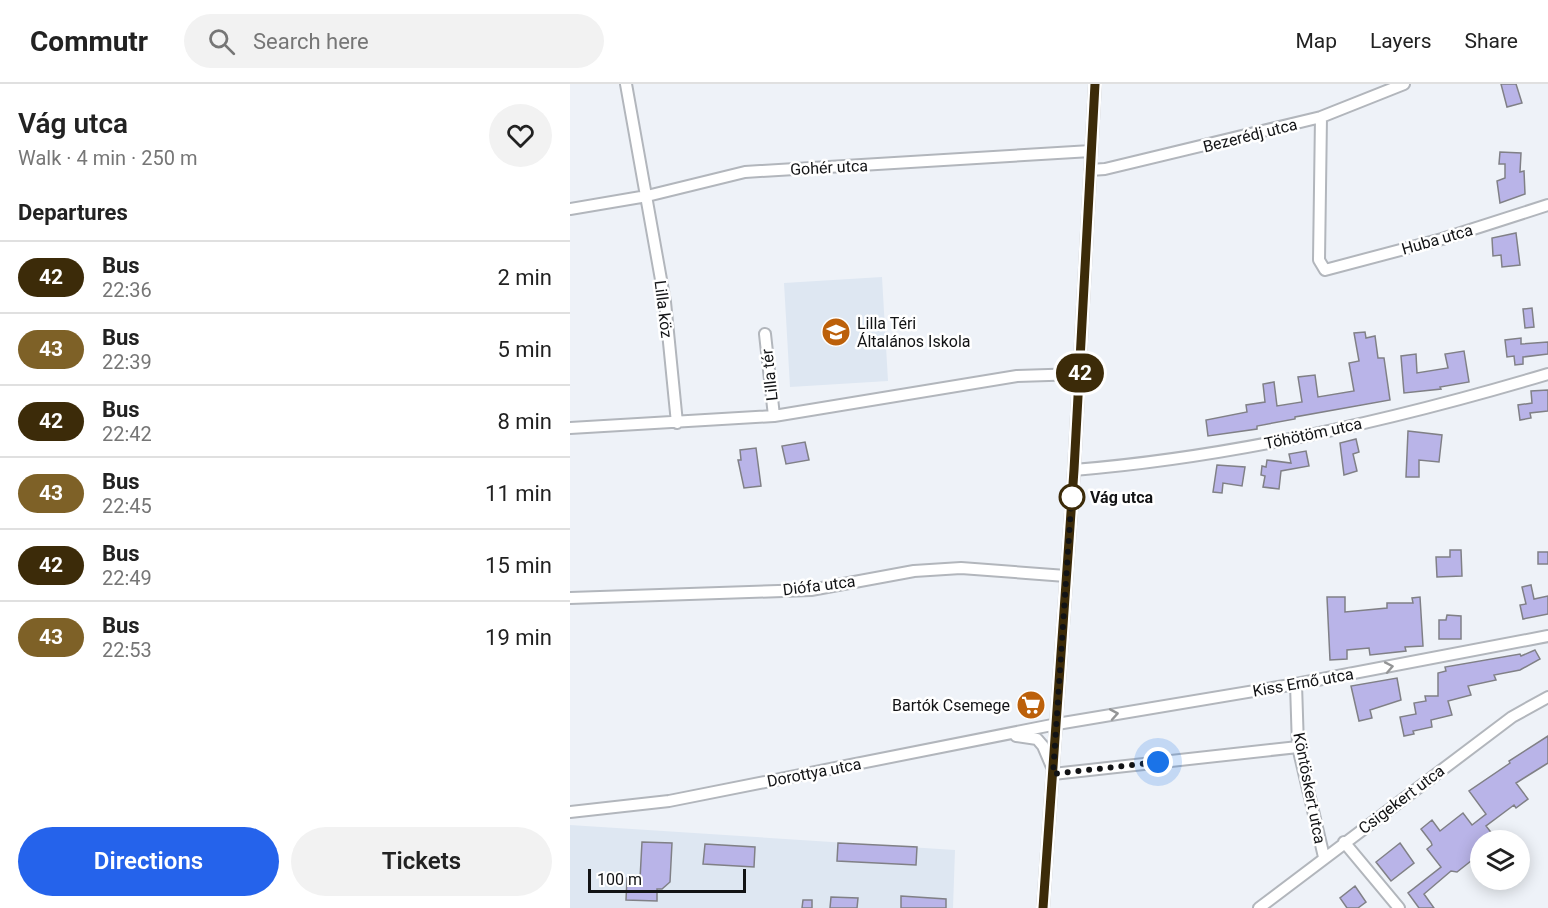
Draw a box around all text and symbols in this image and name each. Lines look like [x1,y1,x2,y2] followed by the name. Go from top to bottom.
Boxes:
[184,14,604,68] search box
[30,25,148,58] text: Commutr
[205,25,238,58] icon: search
[253,29,369,54] text: Search here
[1295,29,1337,53] text: Map
[1370,29,1431,53] text: Layers
[1464,29,1518,53] text: Share
[489,104,552,167] button: heart
[18,107,128,140] text: Vág utca
[1201,115,1299,156] street label: Bezerédj utca
[18,146,197,170] text: Walk · 4 min · 250 m
[790,156,868,179] street label: Gohér utca
[18,200,128,225] text: Departures
[1399,220,1475,259] street label: Huba utca
[102,253,140,278] text: Bus
[39,265,63,289] text: 42
[497,265,552,290] text: 2 min
[102,278,152,302] text: 22:36
[651,279,676,339] street label: Lilla köz
[857,314,970,351] place label: Lilla Téri Általános Iskola
[820,316,852,348] school or university icon: Lilla Téri Általános Iskola
[102,325,140,350] text: Bus
[39,337,63,361] text: 43
[497,337,552,362] text: 5 min
[757,347,782,402] street label: Lilla tér
[102,350,152,374] text: 22:39
[1053,354,1107,392] line badge: 42
[1068,361,1092,385] text: 42
[102,397,140,422] text: Bus
[39,409,63,433] text: 42
[497,409,552,434] text: 8 min
[1263,414,1364,453] street label: Töhötöm utca
[102,422,152,446] text: 22:42
[102,469,140,494] text: Bus
[39,481,63,505] text: 43
[485,481,552,506] text: 11 min
[1059,484,1085,510] marker: Vág utca
[1090,488,1153,507] place label: Vág utca
[102,494,152,518] text: 22:45
[102,541,140,566] text: Bus
[39,553,63,577] text: 42
[485,553,552,578] text: 15 min
[102,566,152,590] text: 22:49
[782,572,856,599] street label: Diófa utca
[102,613,140,638] text: Bus
[39,625,63,649] text: 43
[485,625,552,650] text: 19 min
[102,638,152,662] text: 22:53
[1384,661,1394,673] one-way arrow
[1251,664,1355,701] street label: Kiss Ernő utca
[1015,689,1047,721] supermarket icon: Bartók Csemege
[892,696,1010,715] place label: Bartók Csemege
[1110,709,1119,721] one-way arrow
[1289,731,1330,845] street label: Köntöskert utca
[1143,747,1173,777] your location
[765,754,863,791] street label: Dorottya utca
[1355,761,1448,838] street label: Csigekert utca
[18,827,279,896] button: Directions
[291,827,552,896] button: Tickets
[1470,830,1530,890] map controls
[1470,830,1530,890] button: layers
[588,866,746,894] scale bar
[597,870,642,889] text: 100 m

